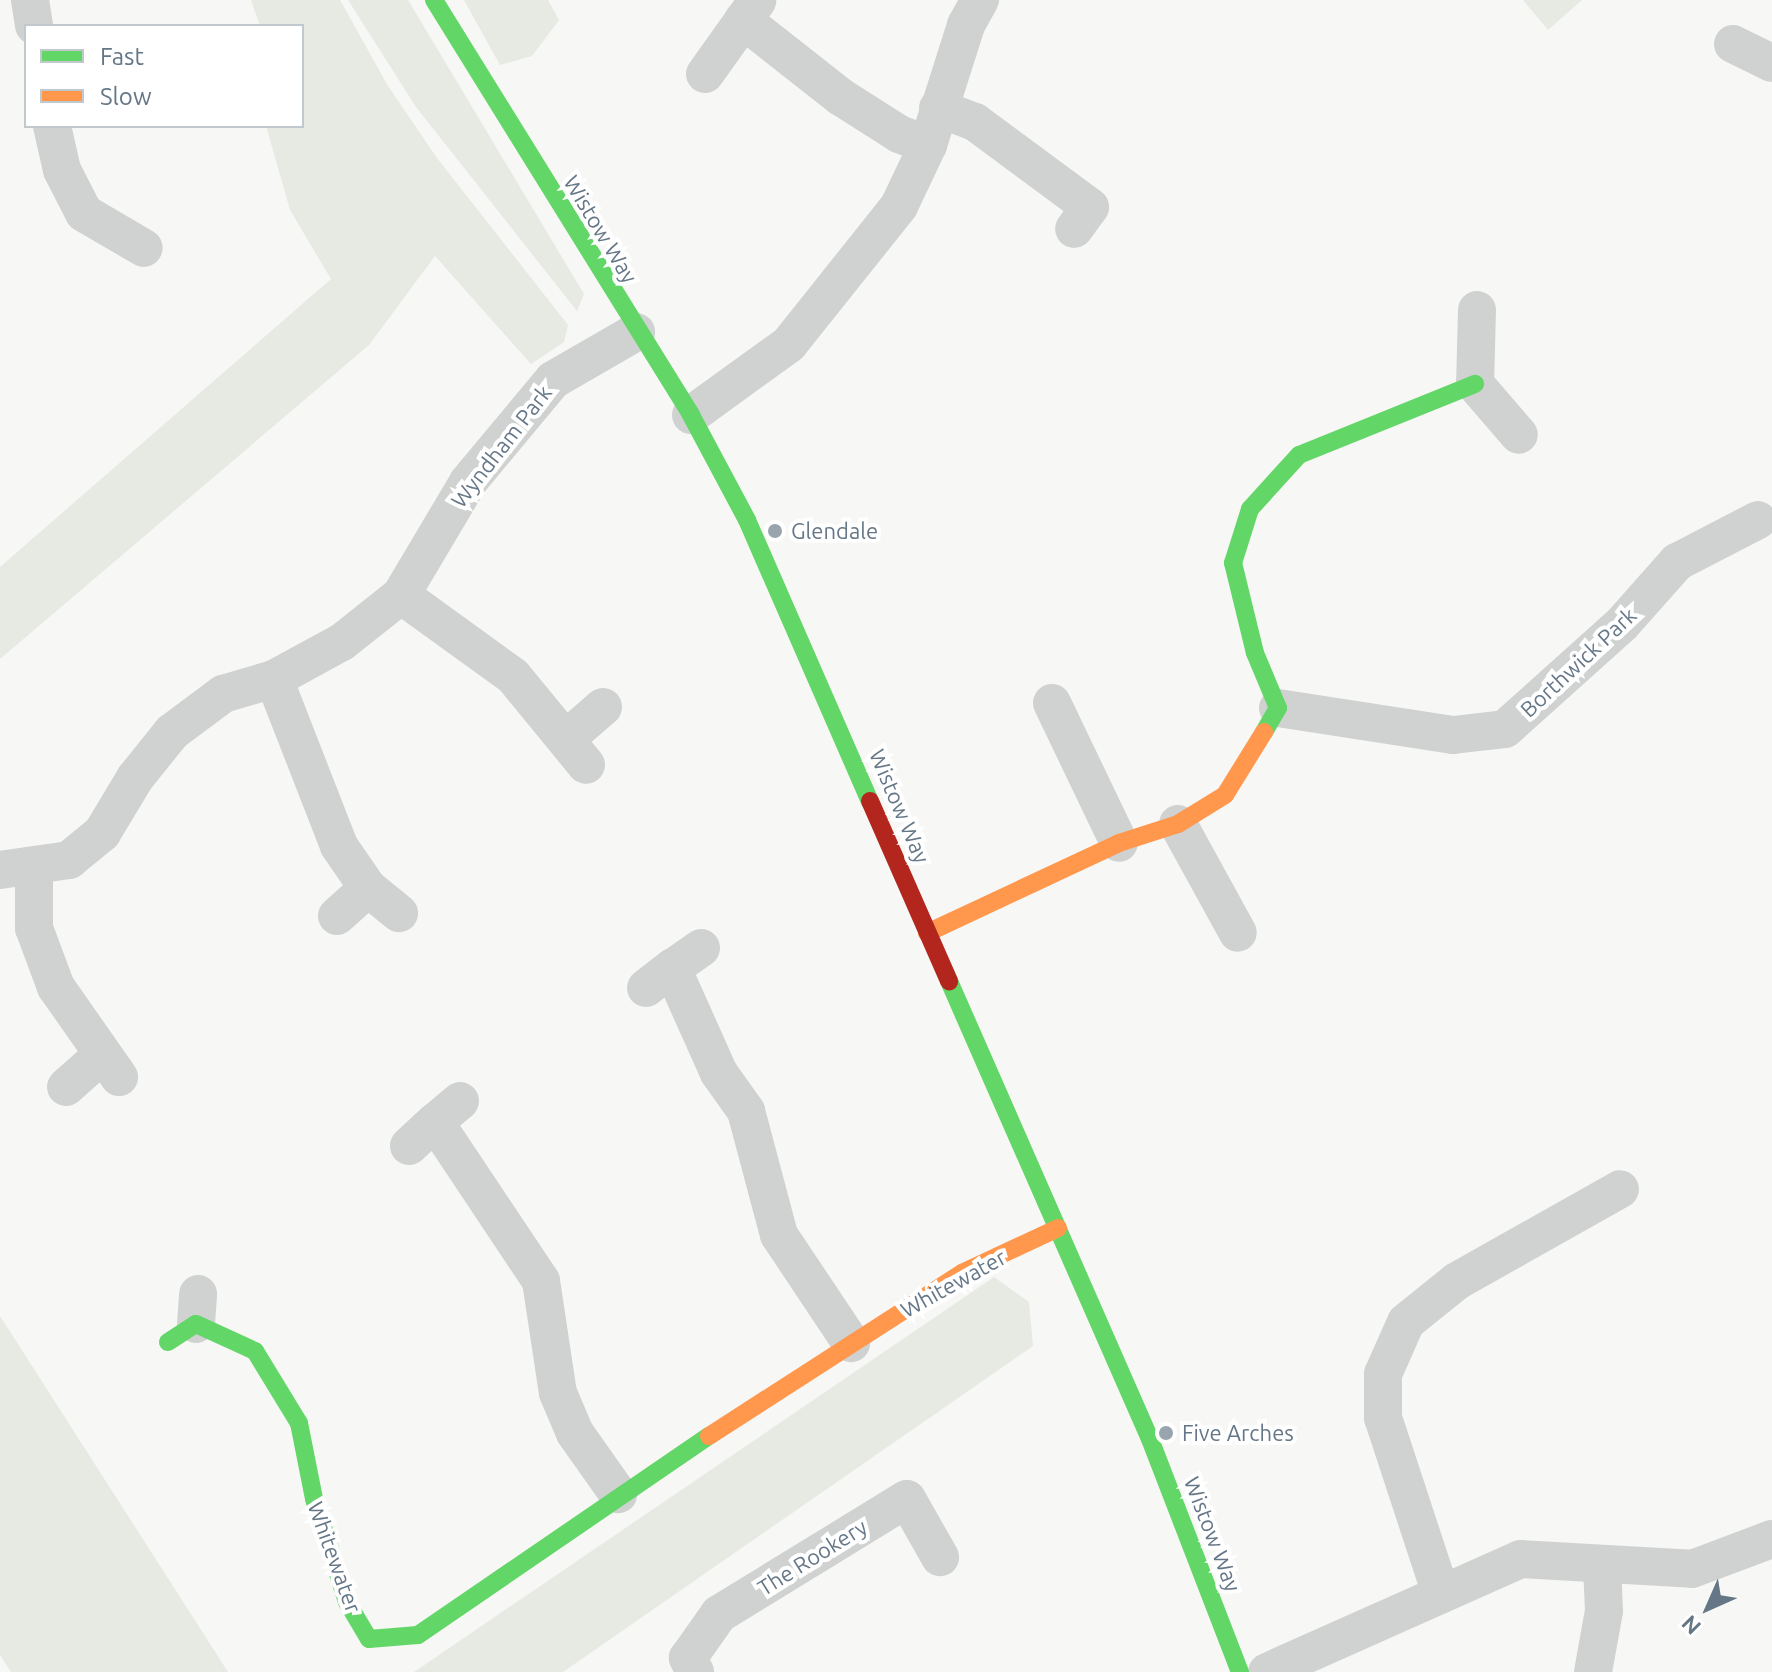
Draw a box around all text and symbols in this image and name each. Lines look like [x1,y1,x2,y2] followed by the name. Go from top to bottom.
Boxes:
[24,24,304,128] legend
[100,43,144,70] text: Fast
[100,83,152,110] text: Slow
[559,170,643,288] street label: Wistow Way
[445,380,557,512] street label: Wyndham Park
[791,518,878,544] place label: Glendale
[766,522,784,540] marker: Glendale
[1515,602,1641,722] street label: Borthwick Park
[864,745,936,867] street label: Wistow Way
[896,1243,1010,1323] street label: Whitewater
[1182,1420,1294,1446] place label: Five Arches
[1157,1424,1175,1442] marker: Five Arches
[1179,1473,1247,1595] street label: Wistow Way
[303,1498,367,1616] street label: Whitewater
[753,1513,871,1601] street label: The Rookery
[1668,1568,1748,1648] north arrow
[1676,1611,1705,1640] text: N

